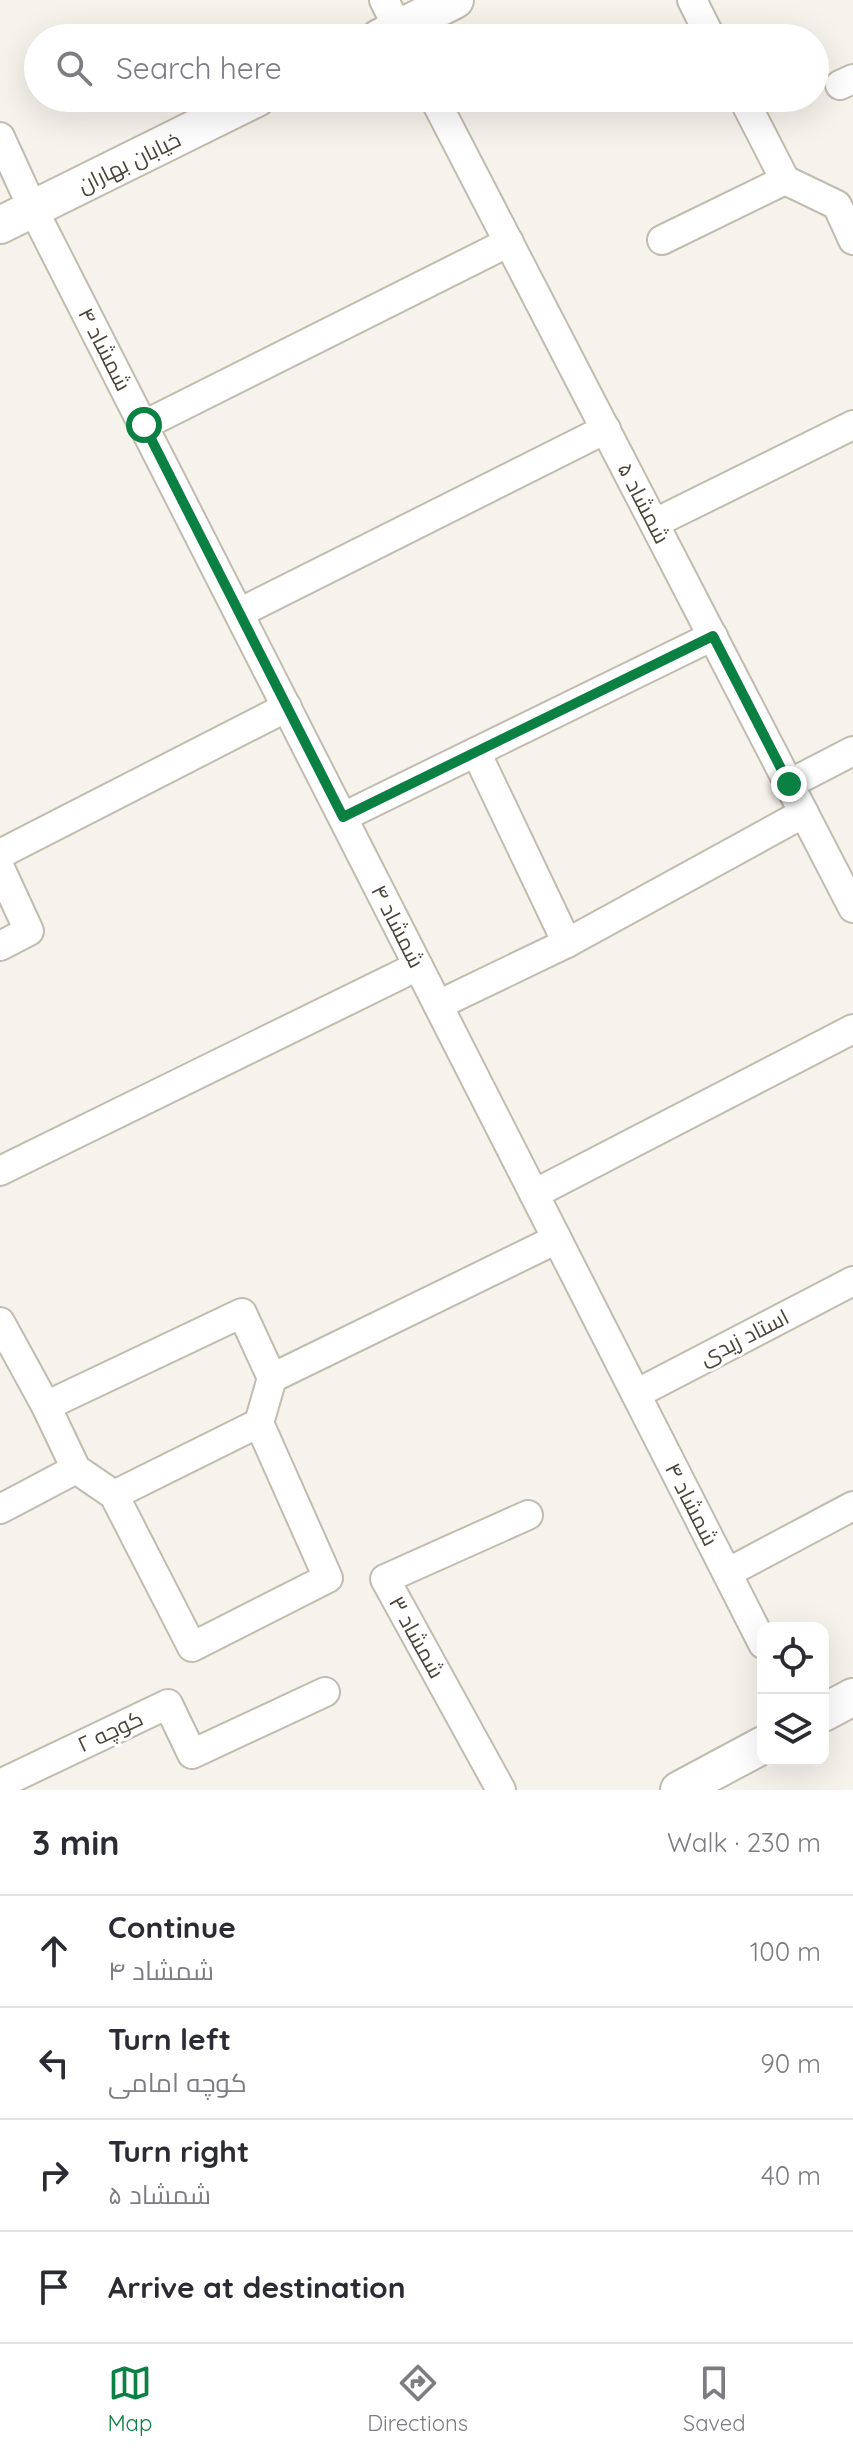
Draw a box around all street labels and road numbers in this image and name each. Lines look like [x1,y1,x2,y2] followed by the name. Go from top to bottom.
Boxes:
[73,125,185,199] street label: خیابان بهاران
[72,303,138,395] street label: شمشاد ۴
[612,458,676,548] street label: شمشاد ۵
[365,880,431,972] street label: شمشاد ۴
[694,1303,794,1371] street label: استاد زیدی
[659,1458,725,1550] street label: شمشاد ۴
[383,1591,451,1683] street label: شمشاد ۳
[73,1704,148,1759] street label: کوچه ۲

